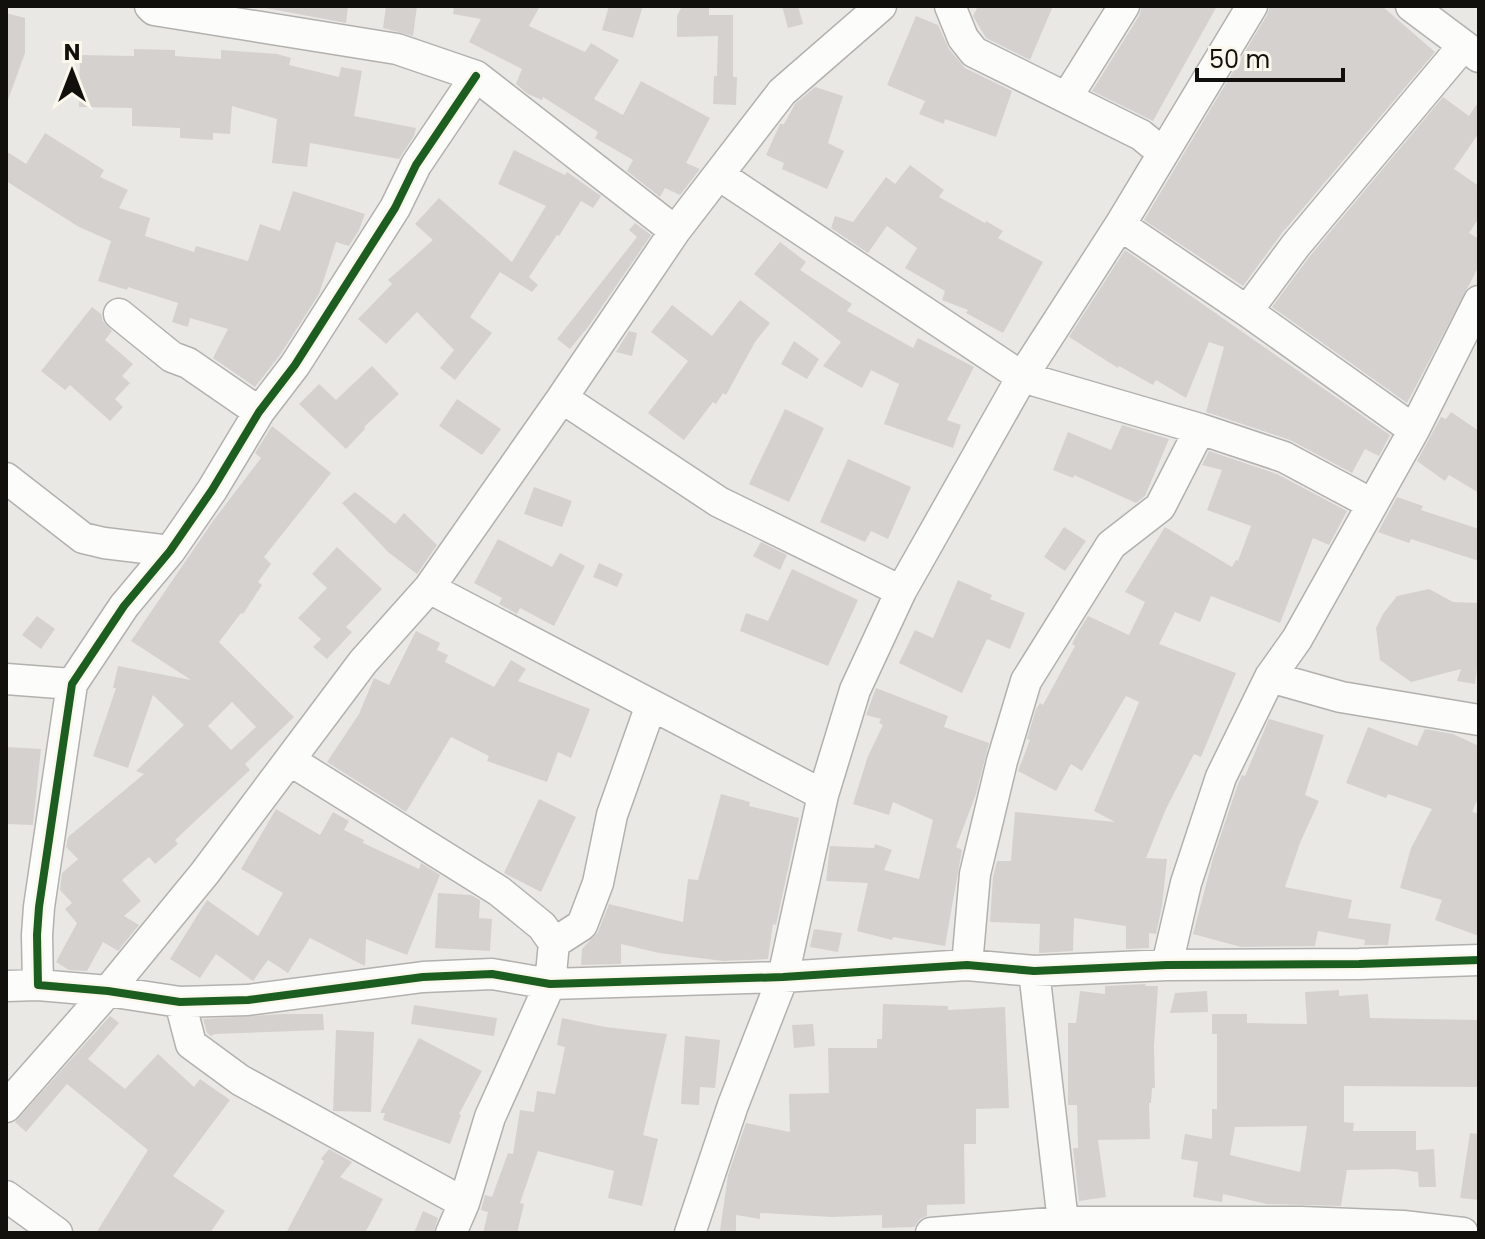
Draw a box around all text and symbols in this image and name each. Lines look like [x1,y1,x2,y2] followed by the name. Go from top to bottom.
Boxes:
[32,32,112,112] north arrow
[1197,32,1343,82] scale bar
[64,37,80,68] text: N
[1209,43,1270,76] text: 50 m

